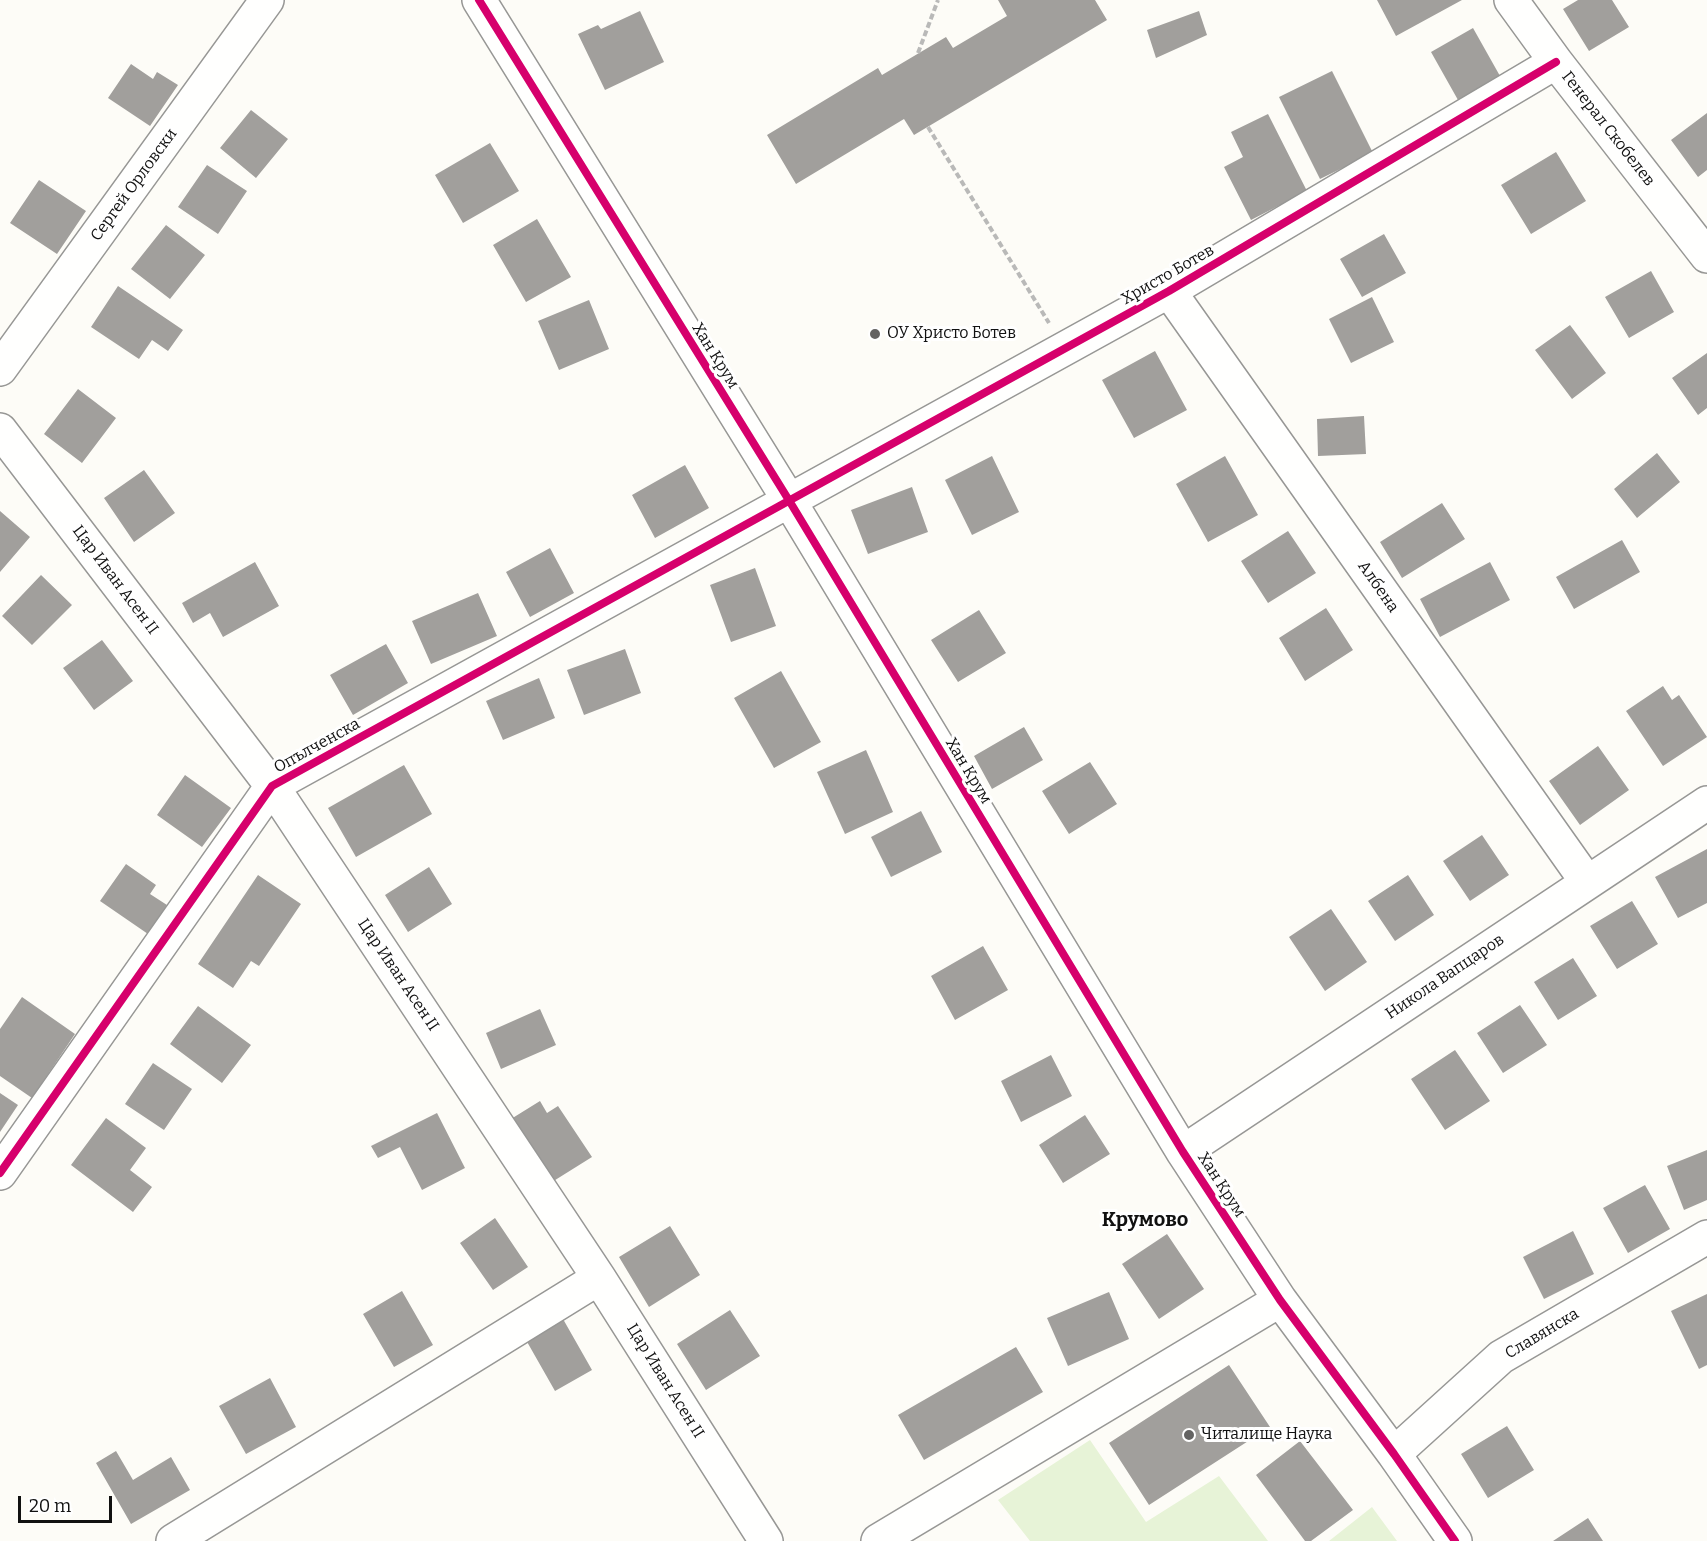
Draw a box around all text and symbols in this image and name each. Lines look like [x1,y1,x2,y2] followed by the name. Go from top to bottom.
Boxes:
[1557,68,1659,190] street label: Генерал Скобелев
[87,125,181,245] street label: Сергей Орловски
[1118,241,1218,309] street label: Христо Ботев
[687,320,743,392] street label: Хан Крум
[887,324,1016,344] place label: ОУ Христо Ботев
[868,327,882,341] marker: ОУ Христо Ботев
[68,522,162,638] street label: Цар Иван Асен II
[1353,558,1403,616] street label: Албена
[271,714,363,778] street label: Опълченска
[941,734,995,808] street label: Хан Крум
[353,915,443,1035] street label: Цар Иван Асен II
[1382,930,1508,1024] street label: Никола Вапцаров
[1193,1149,1249,1221] street label: Хан Крум
[1102,1208,1188,1232] district label: Крумово
[1502,1304,1582,1364] street label: Славянска
[622,1320,708,1442] street label: Цар Иван Асен II
[1201,1425,1332,1445] place label: Читалище Наука
[1182,1428,1196,1442] marker: Читалище Наука
[21,1484,116,1522] scale bar
[29,1495,71,1517] text: 20 m

